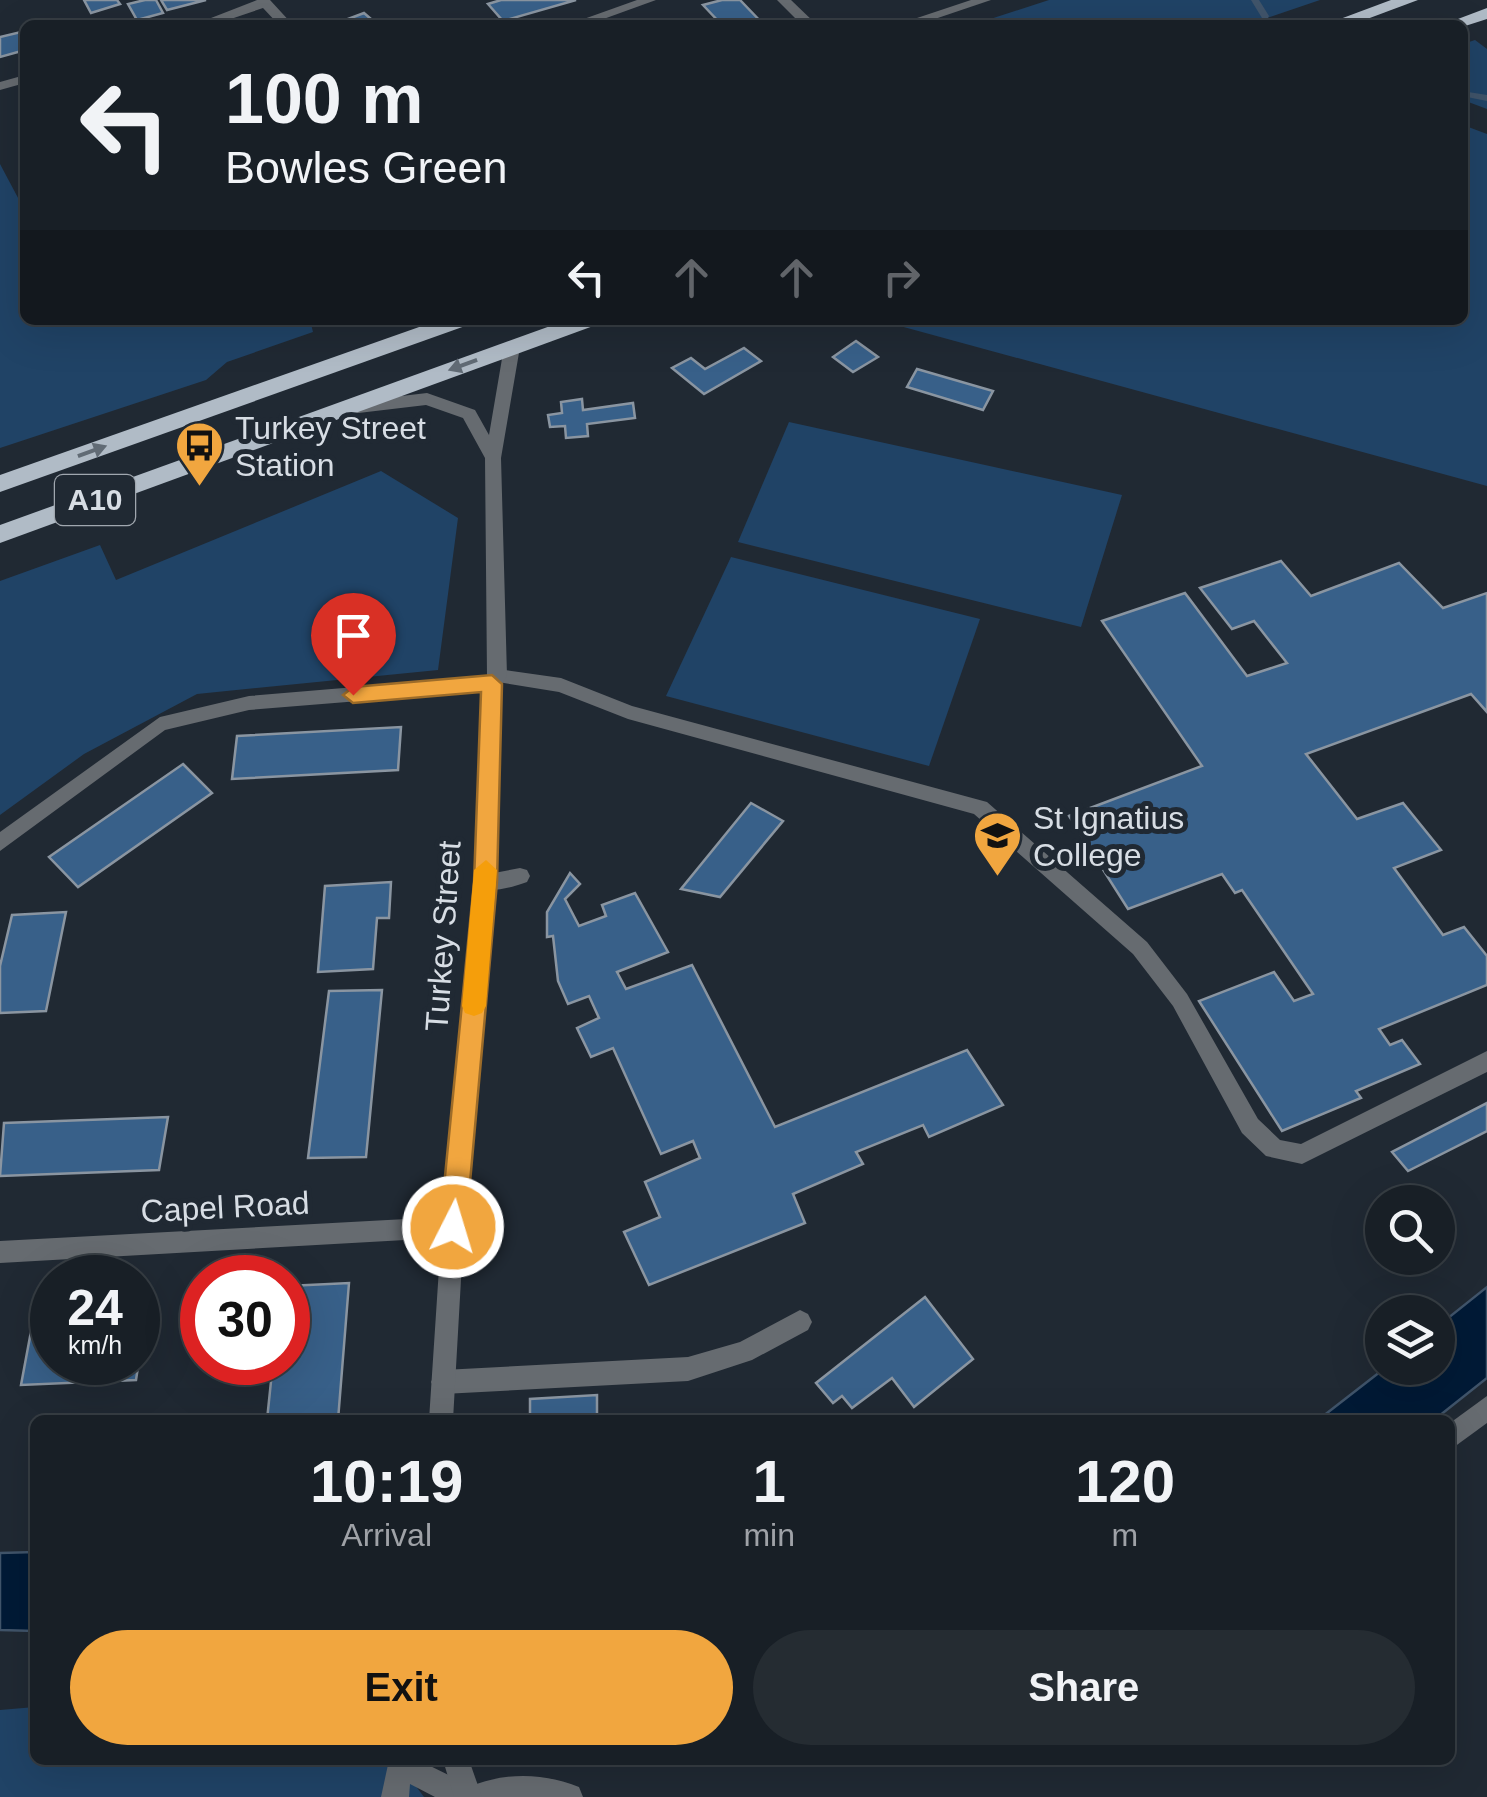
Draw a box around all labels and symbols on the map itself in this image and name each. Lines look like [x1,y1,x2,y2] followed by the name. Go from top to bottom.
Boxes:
[448,358,478,373] one-way arrow
[235,410,426,483] place label: Turkey Street Station
[174,420,226,488] bus stop icon: Turkey Street Station
[77,443,107,458] one-way arrow
[55,475,135,525] road number: A10
[311,593,396,696] pin
[1033,800,1184,873] place label: St Ignatius College
[972,810,1024,878] school or university icon: St Ignatius College
[418,839,468,1032] street label: Turkey Street
[401,1175,505,1279] position arrow
[140,1185,310,1229] street label: Capel Road
[180,1255,310,1385] speed limit sign: 30

